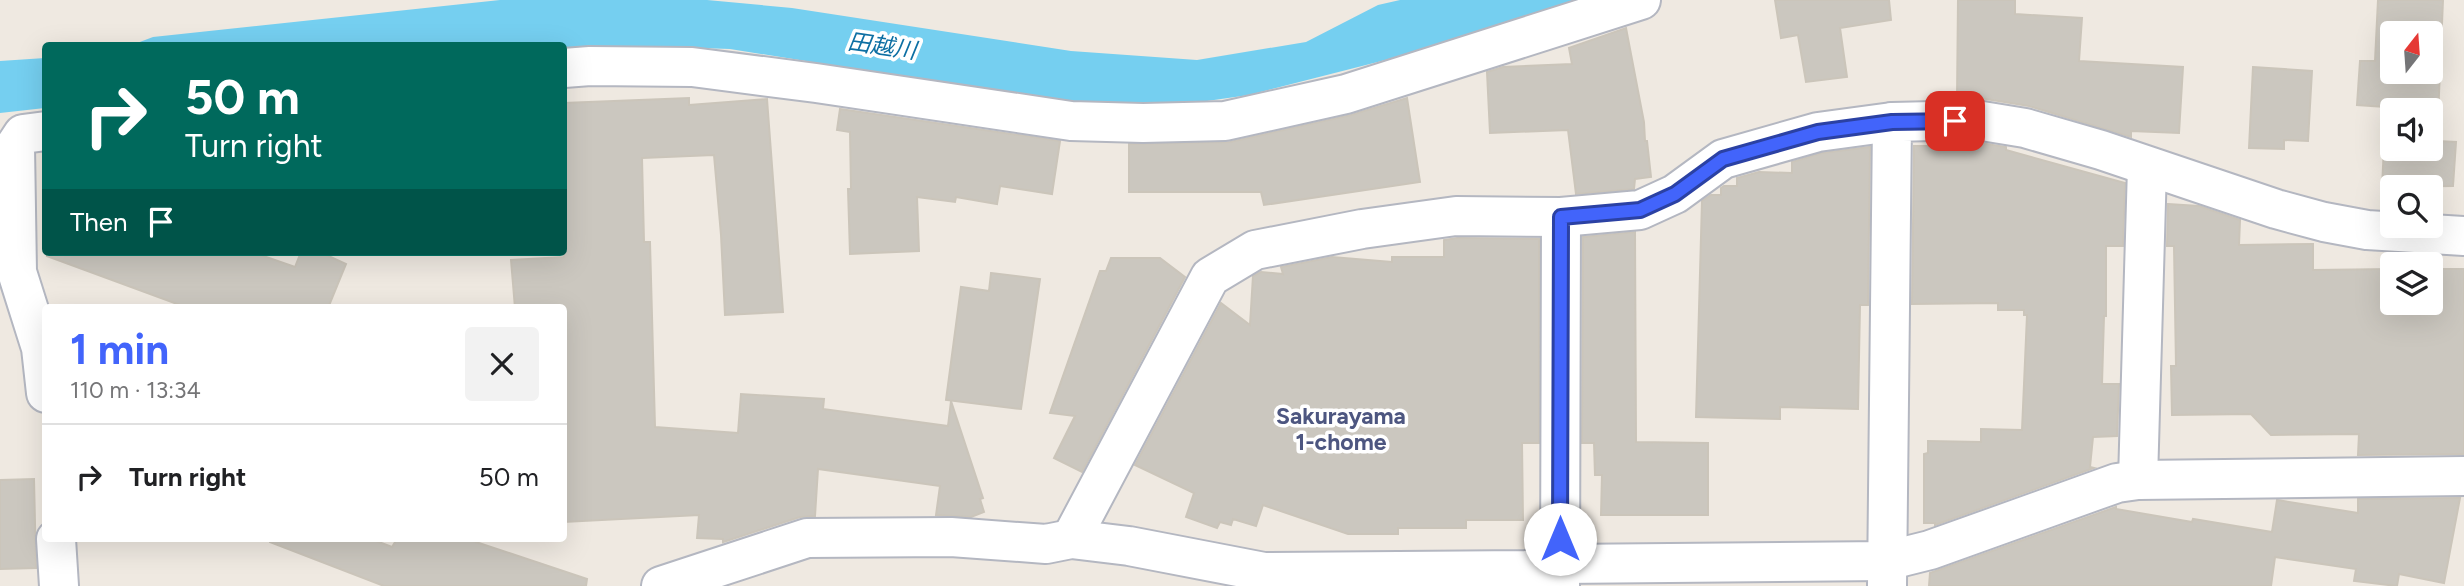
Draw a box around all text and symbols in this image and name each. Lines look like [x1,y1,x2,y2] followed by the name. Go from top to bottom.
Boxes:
[2380,21,2443,84] north arrow
[2380,21,2443,315] map controls
[846,27,921,65] water label: 田越川
[185,67,300,126] text: 50 m
[70,70,161,161] icon: right
[1925,91,1985,151] pin
[2380,98,2443,161] button: sound
[1936,102,1974,140] icon: arrive
[185,127,323,165] text: Turn right
[2380,175,2443,238] button: search
[142,203,180,241] icon: arrive
[70,206,128,238] text: Then
[2380,252,2443,315] button: layers
[70,324,169,375] text: 1 min
[465,327,539,401] button: close
[70,376,201,404] text: 110 m · 13:34
[1276,402,1406,456] district label: Sakurayama 1-chome
[70,458,108,496] icon: right
[129,461,246,493] text: Turn right
[479,461,539,493] text: 50 m
[1523,502,1597,576] position arrow

